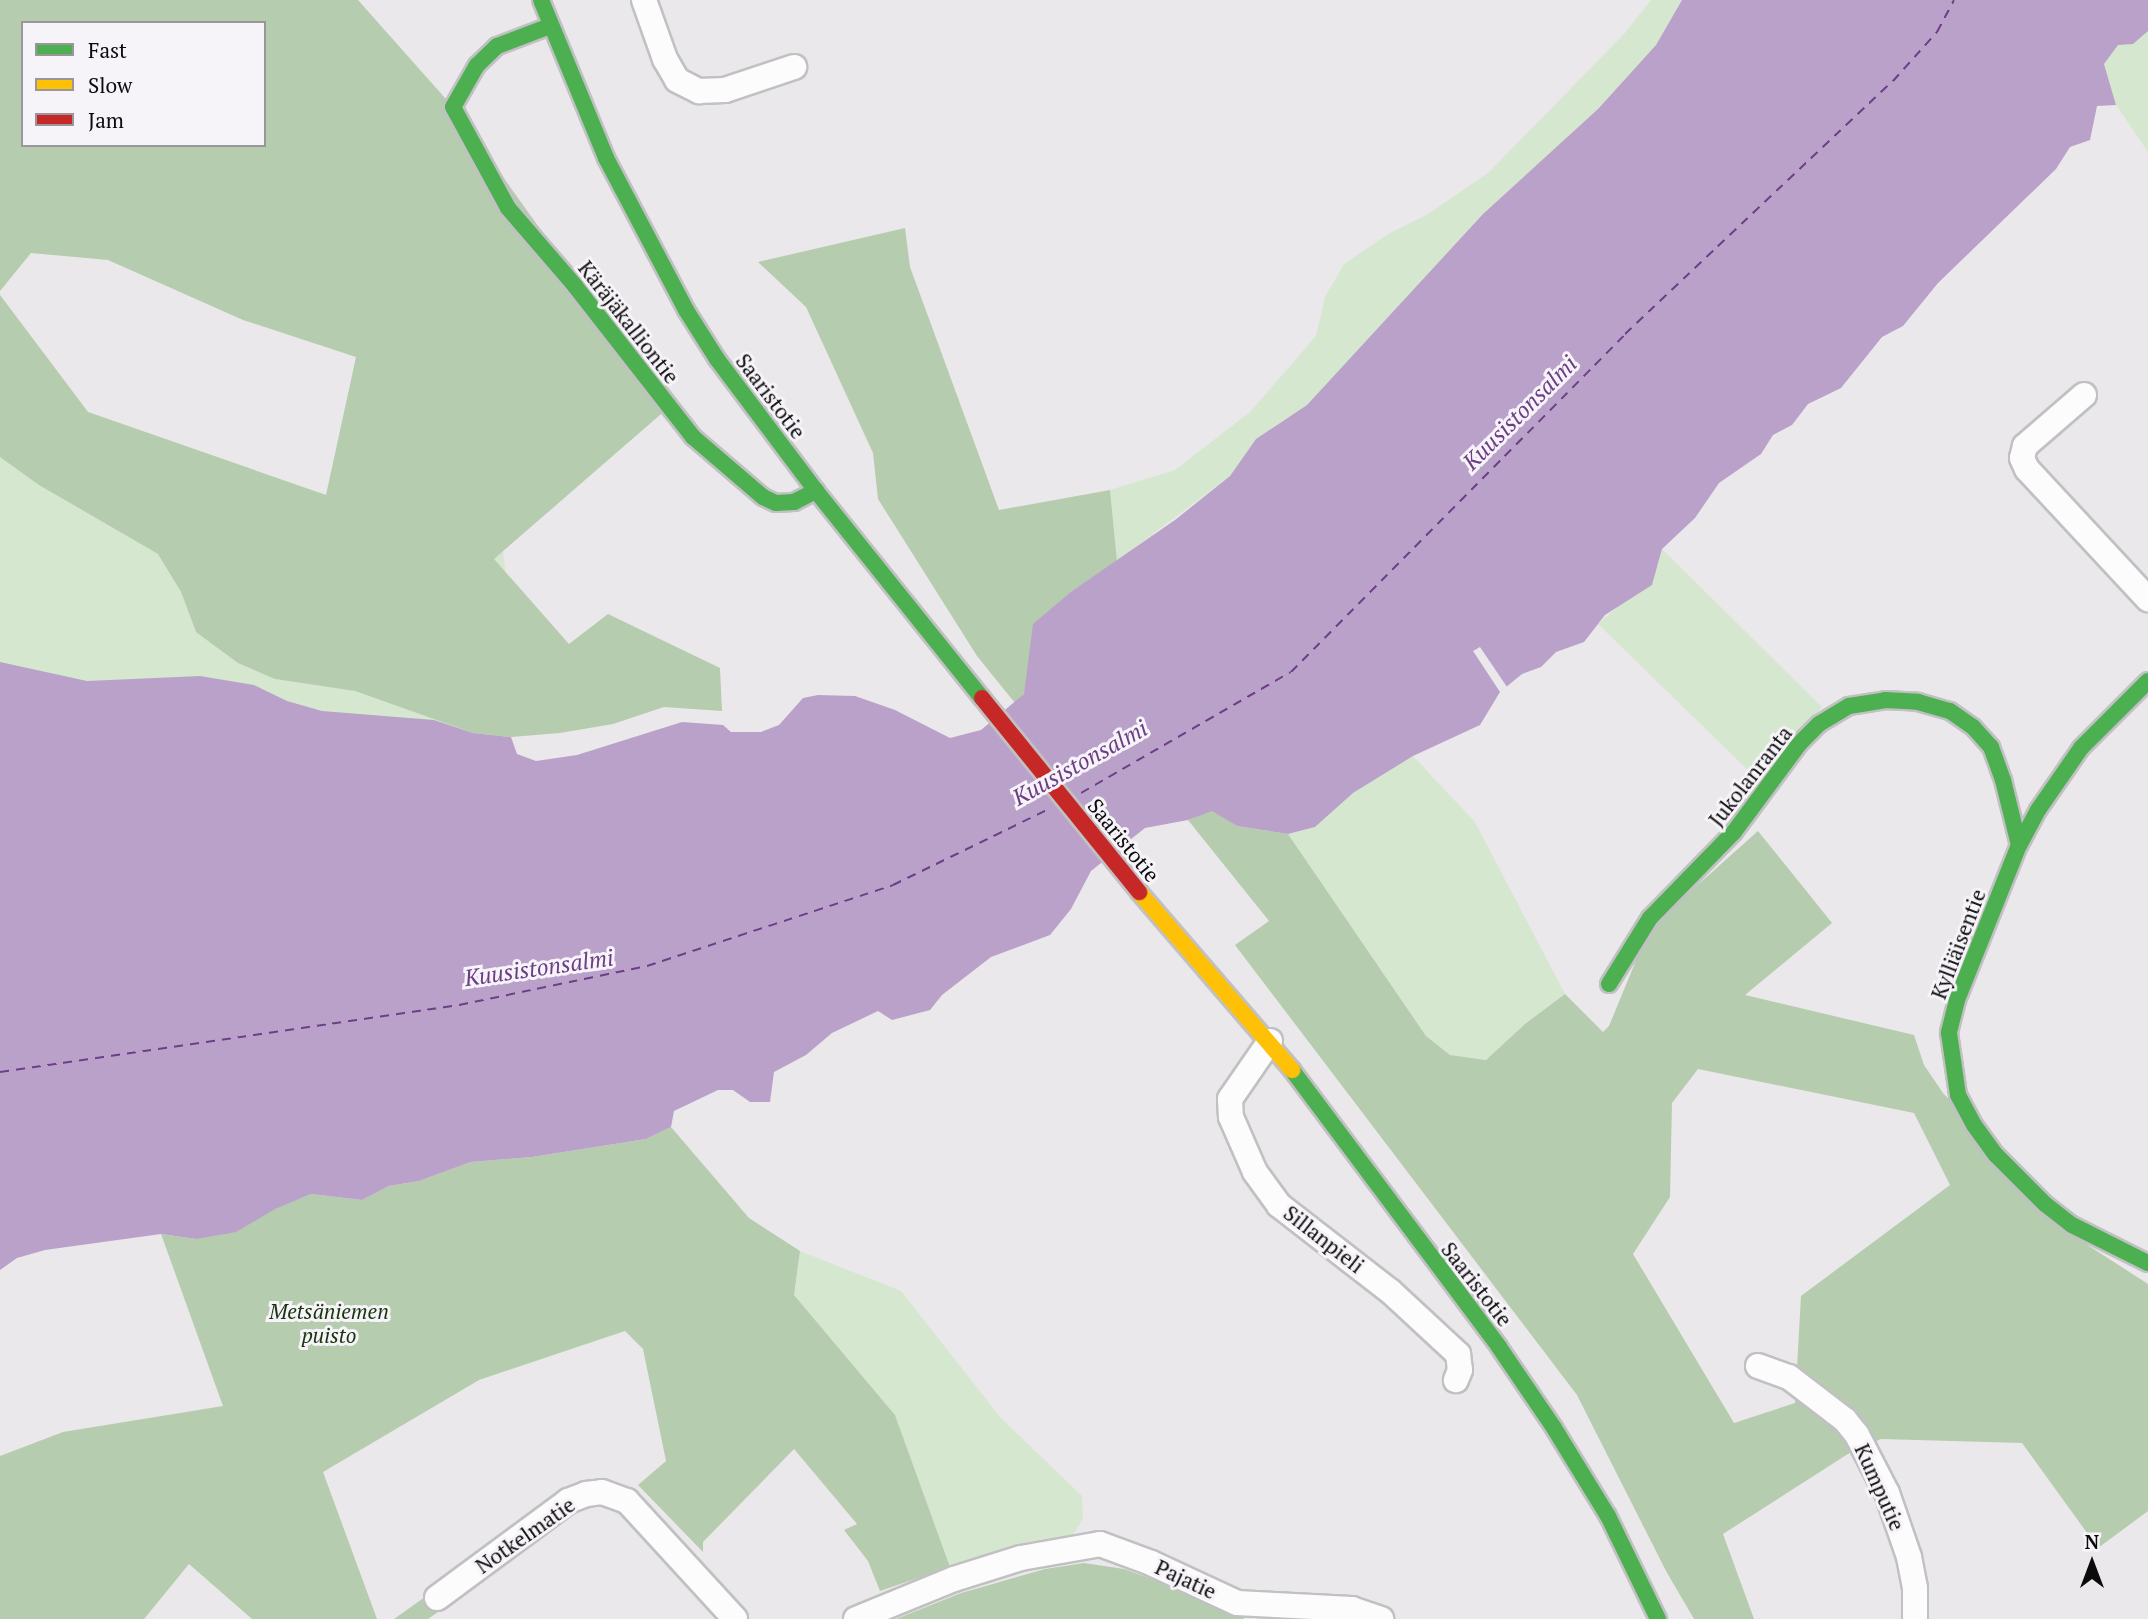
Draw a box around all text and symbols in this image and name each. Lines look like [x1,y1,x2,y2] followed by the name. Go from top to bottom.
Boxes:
[21,21,266,147] legend
[88,36,127,64] text: Fast
[88,71,132,99] text: Slow
[88,106,124,134] text: Jam
[573,256,685,388] street label: Käräjäkalliontie
[731,349,811,443] street label: Saaristotie
[1457,350,1583,476] water label: Kuusistonsalmi
[1008,715,1152,811] water label: Kuusistonsalmi
[1703,721,1797,831] street label: Jukolanranta
[1083,793,1165,887] street label: Saaristotie
[1926,885,1990,1003] street label: Kylliäisentie
[463,944,615,992] water label: Kuusistonsalmi
[1279,1200,1369,1278] street label: Sillanpieli
[1436,1237,1518,1331] street label: Saaristotie
[269,1298,389,1348] park label: Metsäniemen puisto
[1850,1440,1910,1534] street label: Kumputie
[471,1492,579,1578] street label: Notkelmatie
[2057,1528,2127,1598] north arrow
[2085,1529,2099,1554] text: N
[1151,1554,1221,1604] street label: Pajatie

